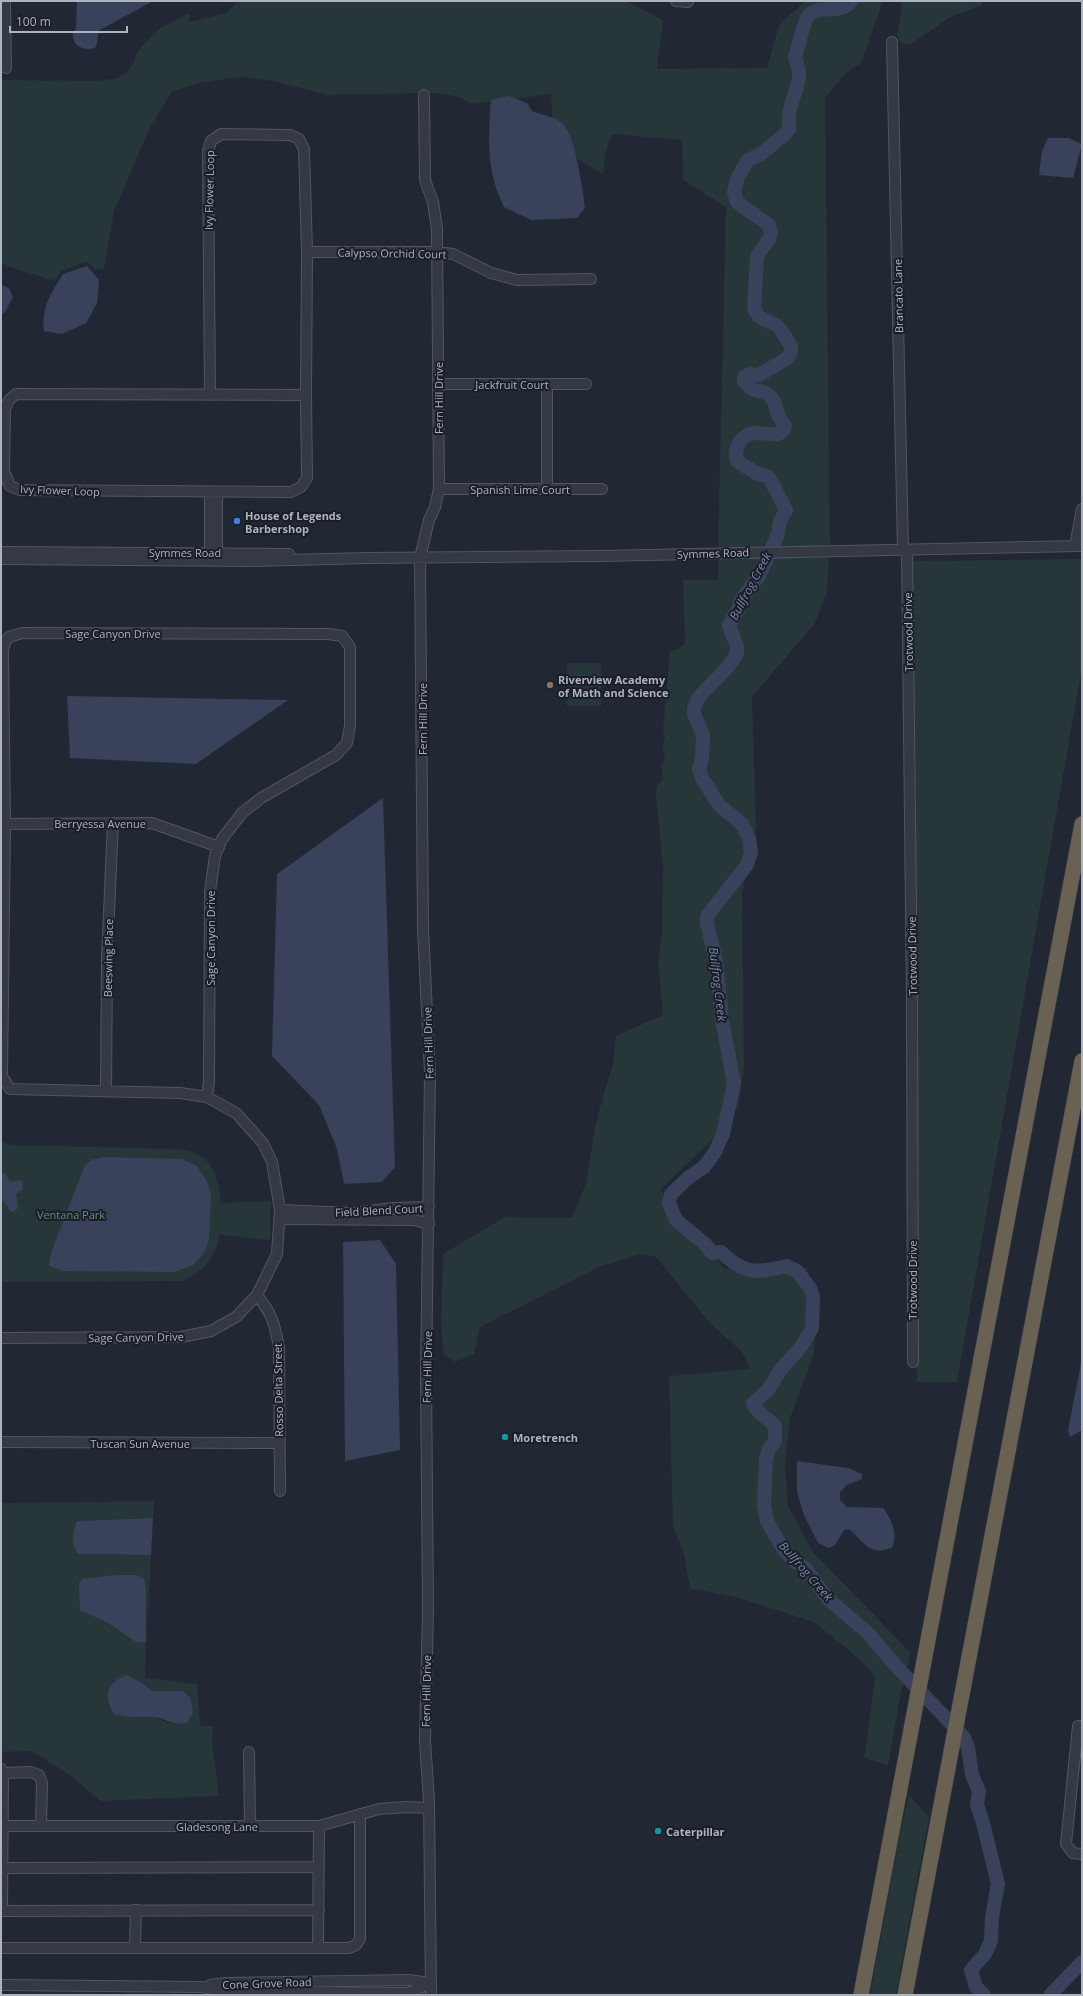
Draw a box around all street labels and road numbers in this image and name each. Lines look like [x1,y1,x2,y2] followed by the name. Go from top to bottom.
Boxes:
[201,150,217,230] street label: Ivy Flower Loop
[337,245,447,261] street label: Calypso Orchid Court
[890,259,906,333] street label: Brancato Lane
[431,362,446,434] street label: Fern Hill Drive
[474,377,549,392] street label: Jackfruit Court
[20,481,100,499] street label: Ivy Flower Loop
[470,482,570,497] street label: Spanish Lime Court
[677,544,749,562] street label: Symmes Road
[149,545,221,560] street label: Symmes Road
[900,592,916,672] street label: Trotwood Drive
[65,626,161,641] street label: Sage Canyon Drive
[415,683,430,755] street label: Fern Hill Drive
[54,816,146,831] street label: Berryessa Avenue
[203,890,218,986] street label: Sage Canyon Drive
[904,916,920,996] street label: Trotwood Drive
[100,919,116,997] street label: Beeswing Place
[419,1007,437,1079] street label: Fern Hill Drive
[335,1200,423,1220] street label: Field Blend Court
[905,1240,920,1320] street label: Trotwood Drive
[88,1329,184,1345] street label: Sage Canyon Drive
[419,1331,435,1403] street label: Fern Hill Drive
[270,1343,286,1437] street label: Rosso Delta Street
[90,1436,190,1451] street label: Tuscan Sun Avenue
[418,1655,434,1727] street label: Fern Hill Drive
[176,1819,258,1834] street label: Gladesong Lane
[222,1974,312,1992] street label: Cone Grove Road

